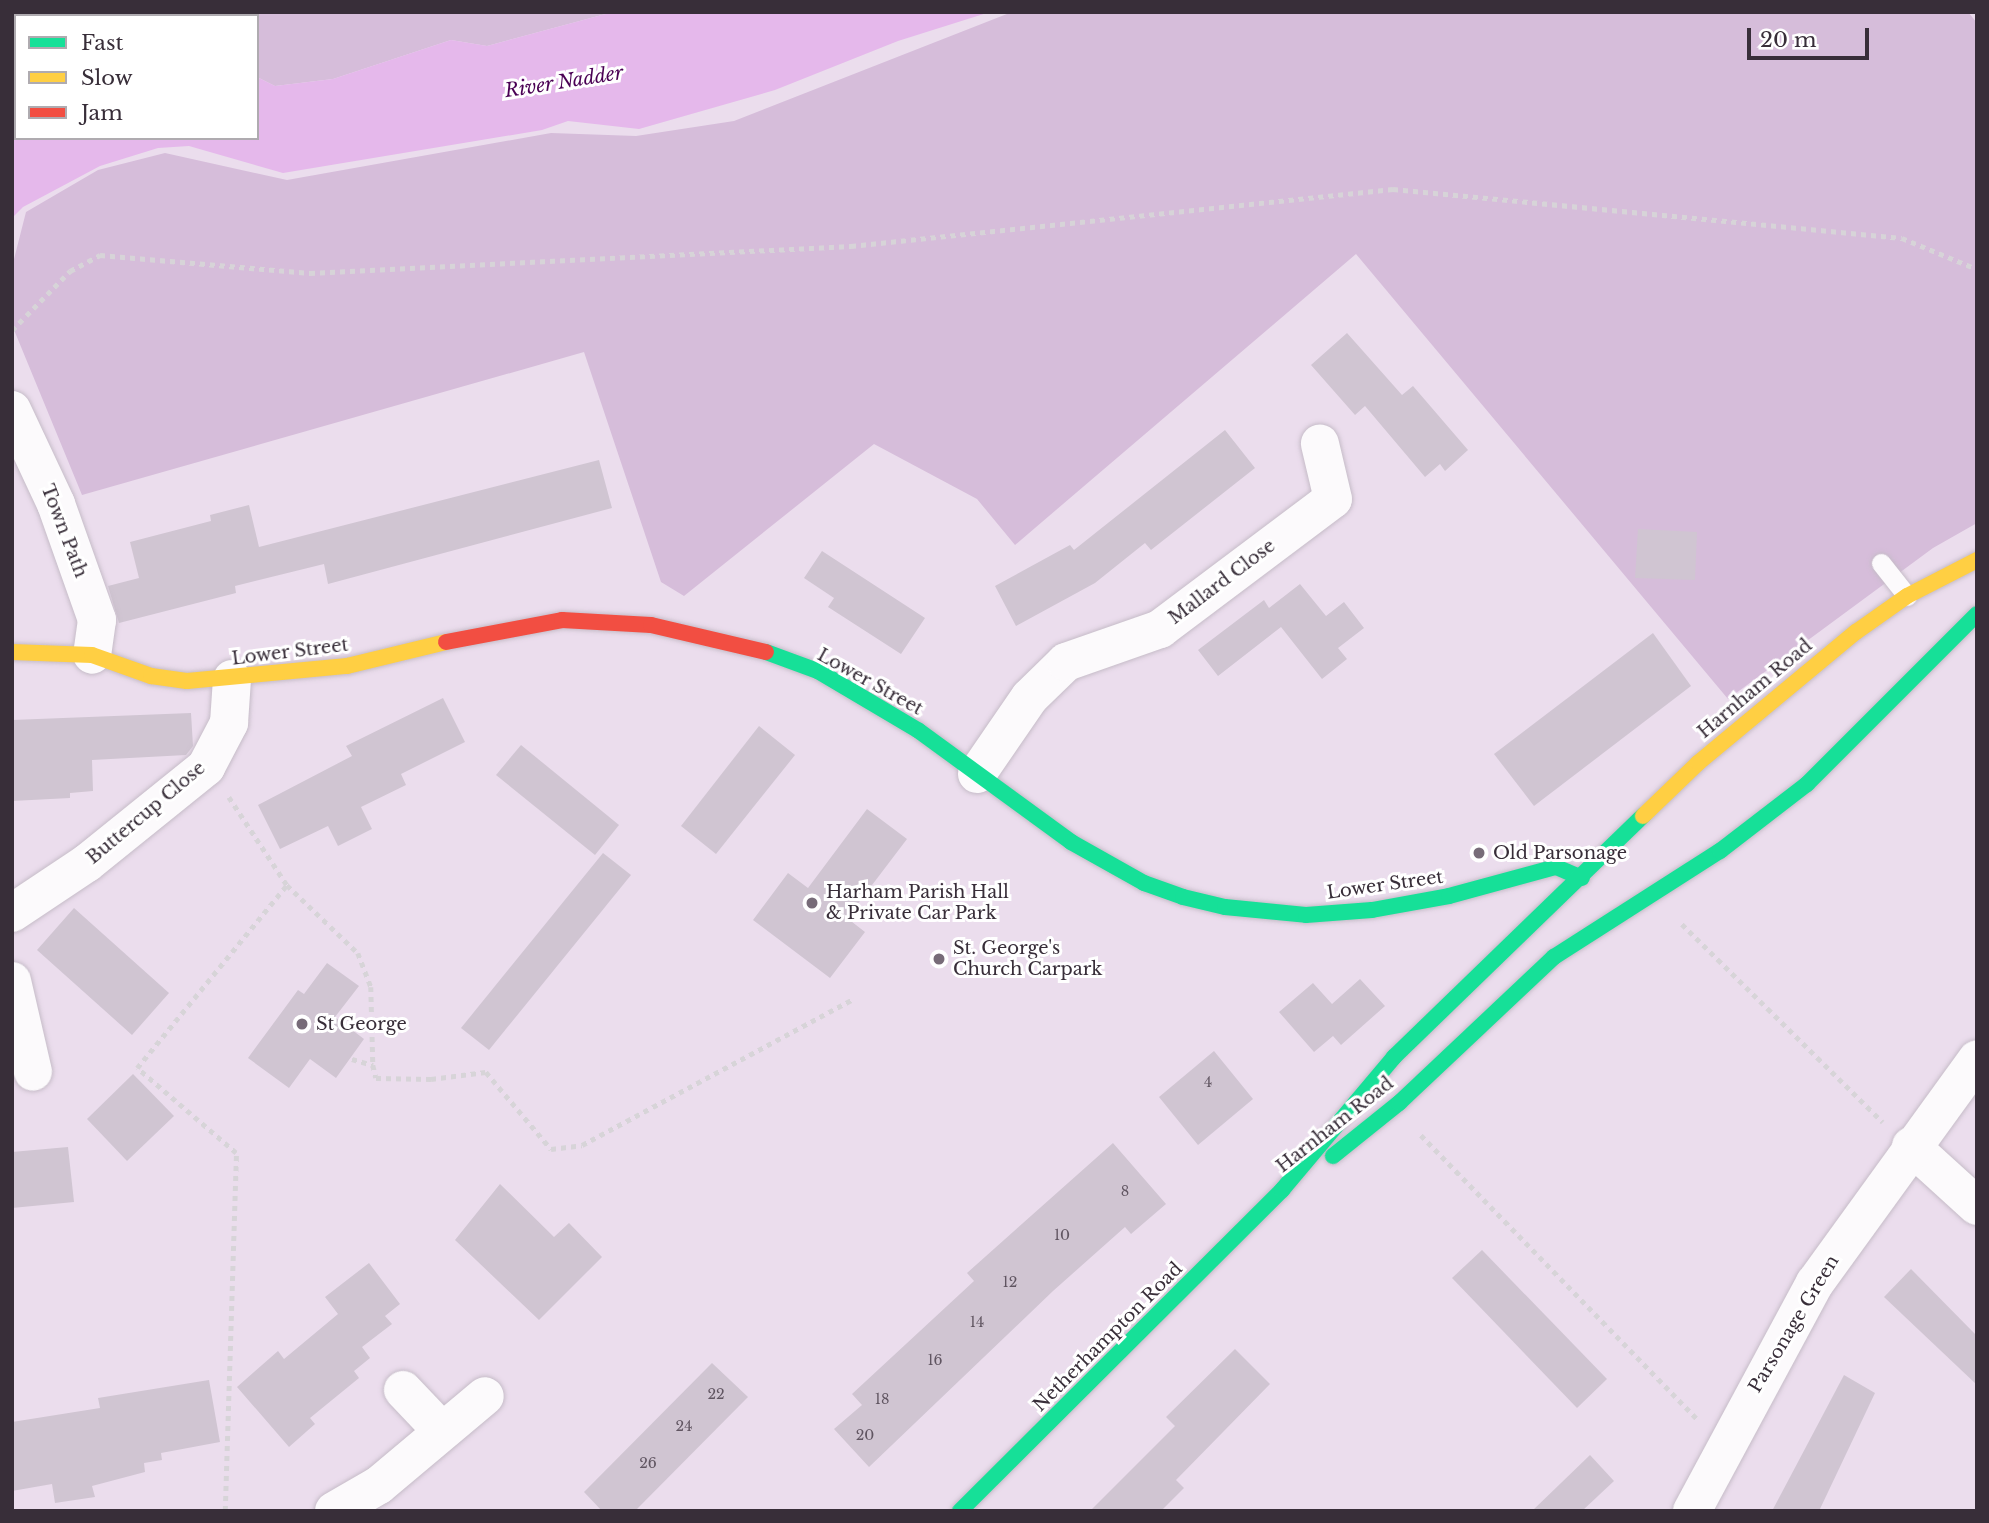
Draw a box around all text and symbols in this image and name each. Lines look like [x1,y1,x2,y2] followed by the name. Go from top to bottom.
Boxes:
[14,14,259,140] legend
[1751,14,1874,58] scale bar
[1760,27,1817,53] text: 20 m
[81,30,123,56] text: Fast
[503,61,625,103] water label: River Nadder
[81,65,133,91] text: Slow
[81,100,123,126] text: Jam
[36,481,92,581] street label: Town Path
[1165,535,1279,629] street label: Mallard Close
[230,634,350,670] street label: Lower Street
[1694,635,1816,743] street label: Harnham Road
[813,644,927,720] street label: Lower Street
[82,757,210,869] street label: Buttercup Close
[1493,842,1627,864] place label: Old Parsonage
[1471,845,1487,861] marker: Old Parsonage
[1325,866,1445,904] street label: Lower Street
[826,882,1009,924] place label: Harham Parish Hall & Private Car Park
[804,895,820,911] marker: Harham Parish Hall & Private Car Park
[953,938,1102,981] place label: St. George's Church Carpark
[931,951,947,967] marker: St. George's Church Carpark
[316,1013,407,1035] place label: St George
[294,1016,310,1032] marker: St George
[1272,1073,1398,1177] street label: Harnham Road
[1204,1074,1212,1090] house number: 4
[1121,1183,1129,1199] house number: 8
[1054,1227,1070,1243] house number: 10
[1744,1251,1844,1397] street label: Parsonage Green
[1029,1258,1187,1416] street label: Netherhampton Road
[1003,1274,1017,1290] house number: 12
[970,1314,984,1330] house number: 14
[927,1352,943,1368] house number: 16
[707,1386,725,1402] house number: 22
[875,1391,889,1407] house number: 18
[676,1418,692,1434] house number: 24
[856,1427,874,1443] house number: 20
[639,1455,657,1471] house number: 26

